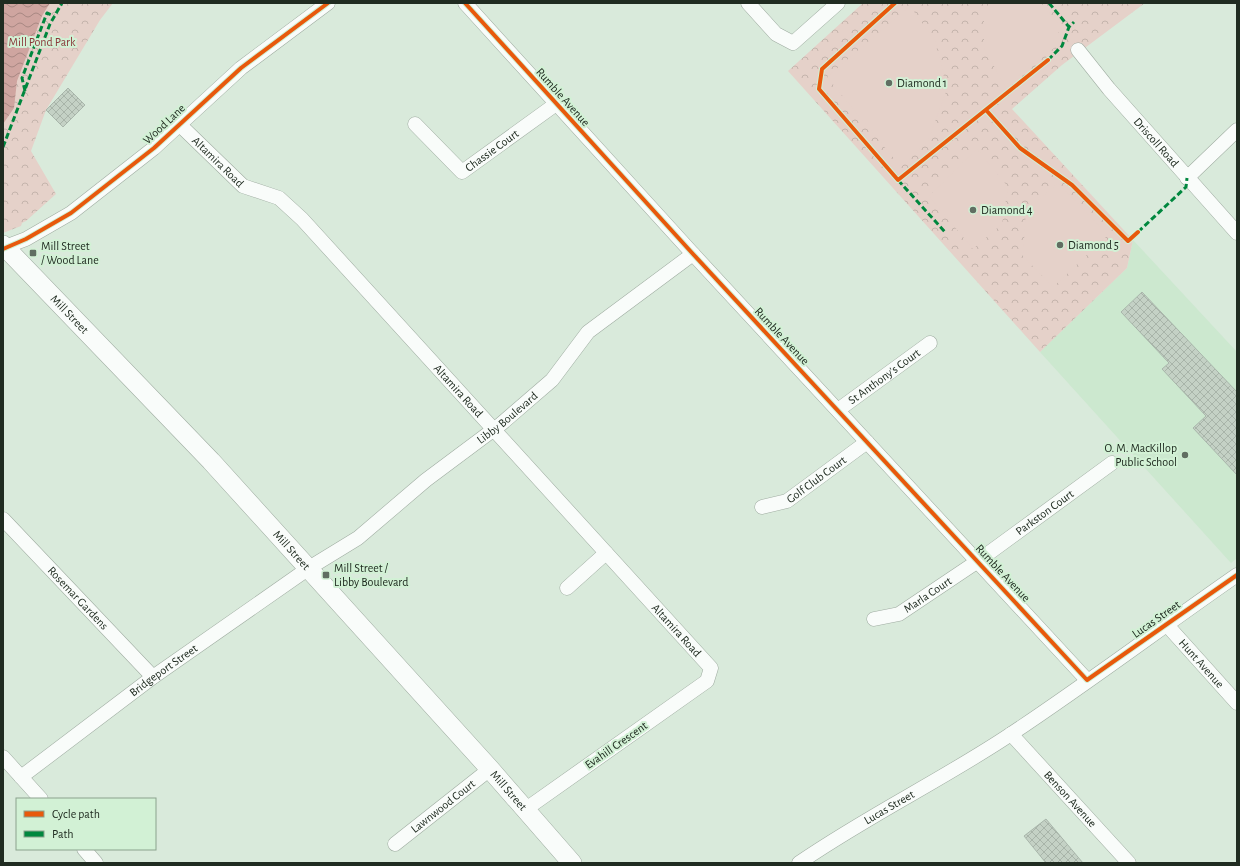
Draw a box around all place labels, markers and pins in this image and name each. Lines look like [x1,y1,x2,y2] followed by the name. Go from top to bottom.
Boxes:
[897,77,947,89] place label: Diamond 1
[884,78,894,88] marker: Diamond 1
[981,204,1033,216] place label: Diamond 4
[968,205,978,215] marker: Diamond 4
[1068,239,1119,251] place label: Diamond 5
[41,240,99,266] place label: Mill Street / Wood Lane
[1055,240,1065,250] marker: Diamond 5
[28,248,38,258] marker: Mill Street / Wood Lane
[1104,442,1177,468] place label: O. M. MacKillop Public School
[1180,450,1190,460] marker: O. M. MacKillop Public School
[334,562,408,589] place label: Mill Street / Libby Boulevard
[321,570,331,580] marker: Mill Street / Libby Boulevard

